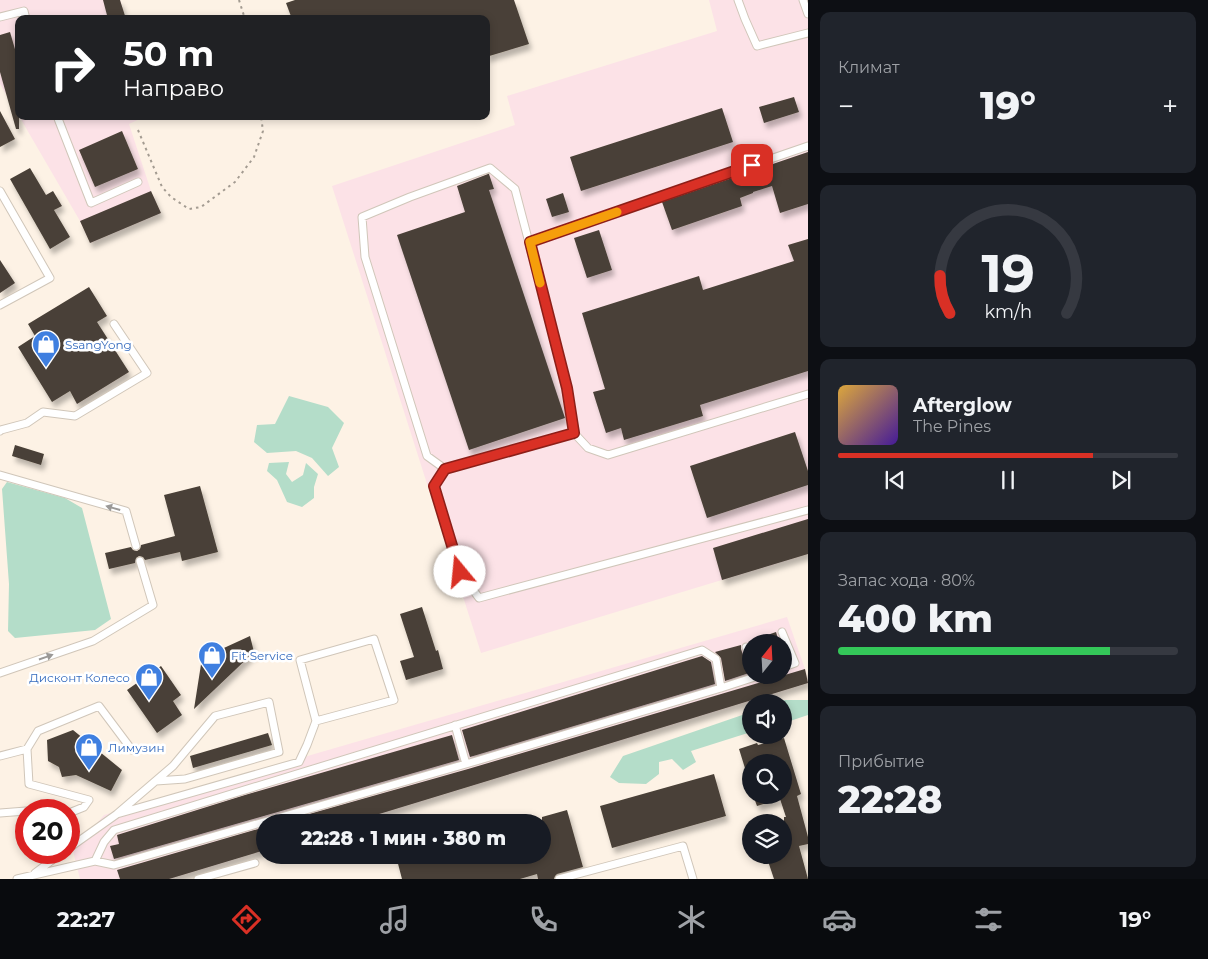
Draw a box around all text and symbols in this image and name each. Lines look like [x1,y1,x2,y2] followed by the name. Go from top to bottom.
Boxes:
[123,32,214,75] text: 50 m
[40,35,105,100] icon: right
[838,58,900,77] text: Климат
[123,75,224,102] text: Направо
[980,82,1036,129] text: 19°
[838,89,854,123] text: −
[1162,89,1178,123] text: +
[731,144,773,186] pin
[738,151,766,179] icon: arrive
[981,242,1035,305] text: 19
[984,301,1032,322] text: km/h
[31,329,61,368] shop icon: SsangYong
[65,337,132,352] place label: SsangYong
[913,394,1012,417] text: Afterglow
[913,417,991,436] text: The Pines
[881,466,909,494] icon: previous
[994,466,1022,494] icon: pause
[1107,466,1135,494] icon: next
[106,503,121,511] one-way arrow
[433,545,485,597] position arrow
[838,571,975,590] text: Запас хода · 80%
[838,595,993,642] text: 400 km
[742,634,792,684] north arrow
[742,634,792,864] map controls
[197,640,227,679] shop icon: Fit Service
[231,648,293,663] place label: Fit Service
[39,653,54,661] one-way arrow
[134,662,164,701] shop icon: Дисконт Колесо
[29,670,130,685] place label: Дисконт Колесо
[742,694,792,744] button: sound
[74,732,104,771] shop icon: Лимузин
[108,740,165,755] place label: Лимузин
[838,752,925,771] text: Прибытие
[742,754,792,804] button: search
[838,776,942,823] text: 22:28
[15,799,80,864] speed limit sign: 20
[742,814,792,864] button: layers
[301,827,506,850] text: 22:28 · 1 мин · 380 m
[229,902,264,937] icon: directions
[377,902,412,937] icon: music
[526,902,561,937] icon: phone
[674,902,709,937] icon: climate
[822,902,857,937] icon: car
[971,902,1006,937] icon: filters
[57,906,115,933] text: 22:27
[1119,906,1151,933] text: 19°

